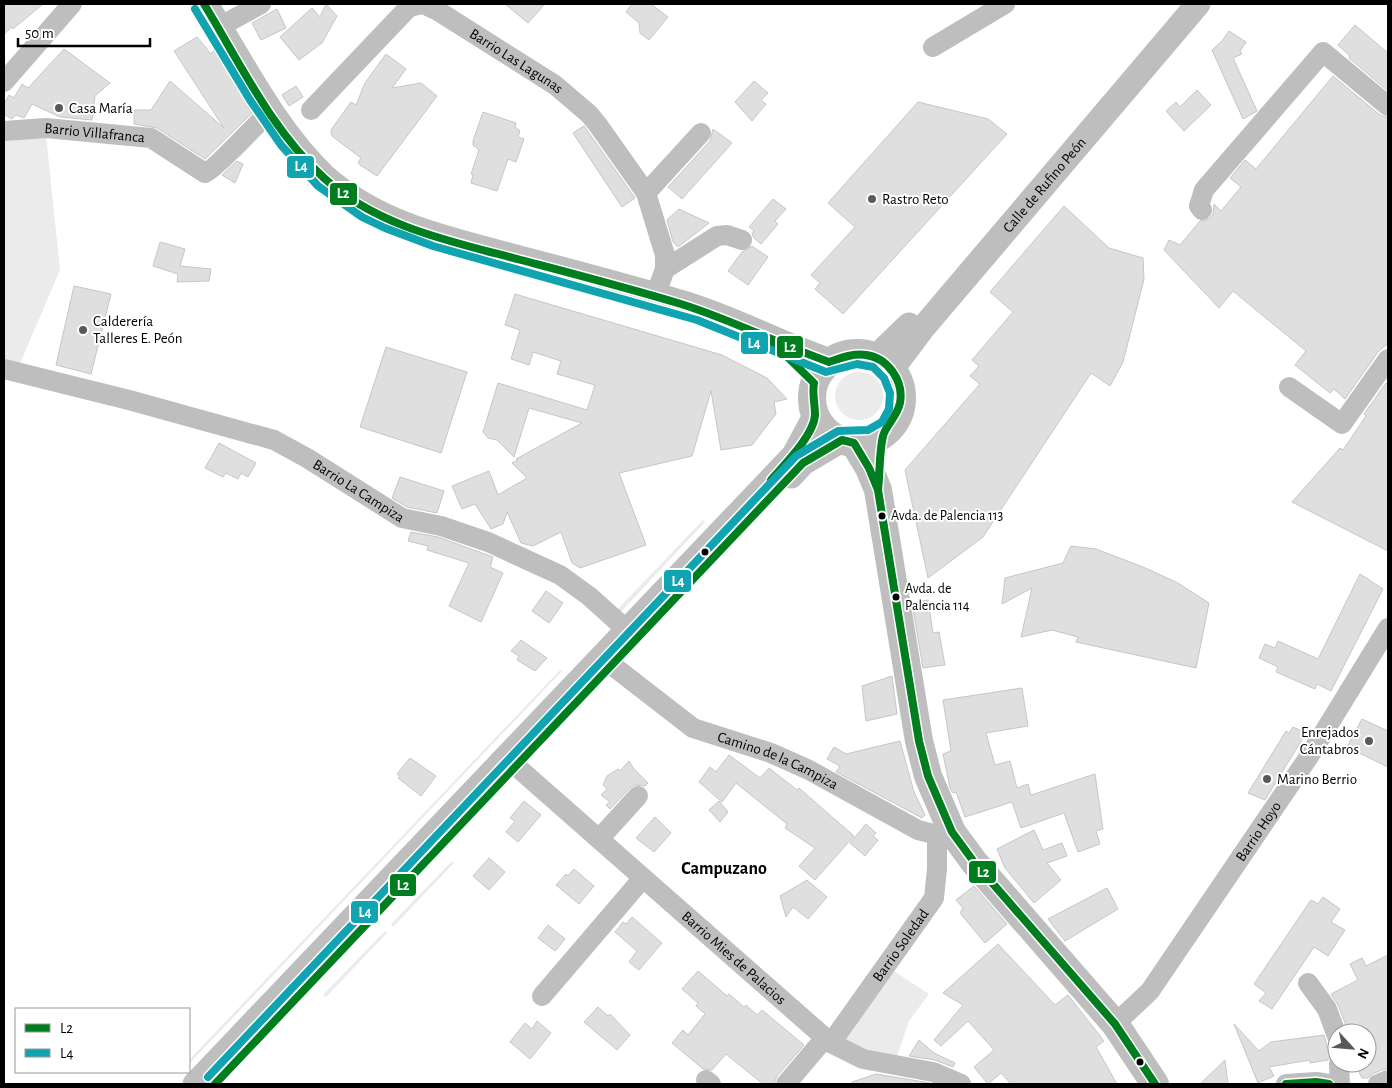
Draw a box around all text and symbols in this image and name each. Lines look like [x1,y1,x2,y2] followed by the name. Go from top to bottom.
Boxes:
[18,15,150,47] scale bar
[25,26,54,41] text: 50 m
[467,26,566,96] street label: Barrio Las Lagunas
[69,101,133,116] place label: Casa María
[53,102,65,114] marker: Casa María
[44,120,146,145] street label: Barrio Villafranca
[1000,135,1089,235] street label: Calle de Rufino Peón
[286,155,315,179] line badge: L4
[294,160,308,174] text: L4
[329,182,358,206] line badge: L2
[337,187,350,201] text: L2
[882,192,949,207] place label: Rastro Reto
[866,193,878,205] marker: Rastro Reto
[93,314,183,346] place label: Calderería Talleres E. Peón
[77,324,89,336] marker: Calderería Talleres E. Peón
[740,331,769,355] line badge: L4
[776,335,804,359] line badge: L2
[747,337,761,351] text: L4
[784,341,797,355] text: L2
[310,456,407,525] street label: Barrio La Campiza
[891,509,1004,523] place label: Avda. de Palencia 113
[877,511,887,521] marker: Avda. de Palencia 113
[700,547,710,557] unlabelled marker
[663,569,692,593] line badge: L4
[671,575,685,589] text: L4
[905,582,970,613] place label: Avda. de Palencia 114
[891,592,901,602] marker: Avda. de Palencia 114
[1300,725,1359,757] place label: Enrejados Cántabros
[716,729,841,792] street label: Camino de la Campiza
[1363,735,1375,747] marker: Enrejados Cántabros
[1277,772,1357,787] place label: Marino Berrio
[1261,773,1273,785] marker: Marino Berrio
[1233,799,1284,864] street label: Barrio Hoyo
[681,860,767,878] district label: Campuzano
[968,860,997,884] line badge: L2
[977,866,990,880] text: L2
[389,873,417,897] line badge: L2
[397,879,410,893] text: L2
[350,900,379,924] line badge: L4
[358,906,372,920] text: L4
[870,906,931,984] street label: Barrio Soledad
[679,908,789,1007] street label: Barrio Mies de Palacios
[15,1008,190,1073] legend
[60,1021,73,1036] text: L2
[1327,1023,1377,1073] north arrow
[60,1046,73,1061] text: L4
[1354,1046,1371,1061] text: N
[1135,1057,1145,1067] unlabelled marker

